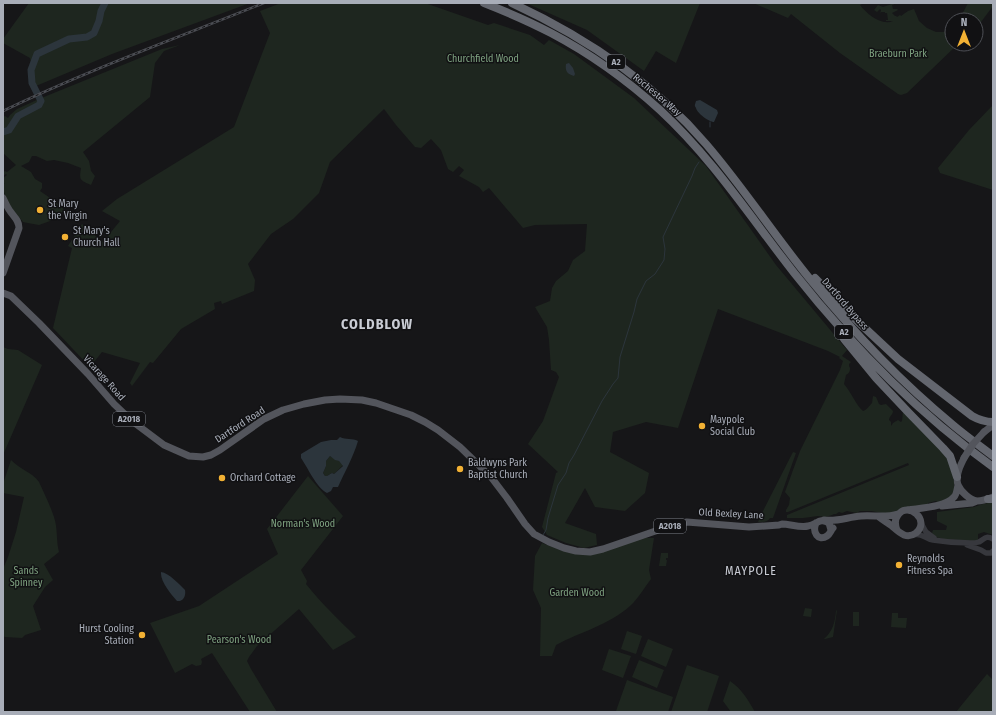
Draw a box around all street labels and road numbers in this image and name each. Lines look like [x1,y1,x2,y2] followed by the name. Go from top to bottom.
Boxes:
[607,55,625,69] road number: A2
[630,71,684,119] street label: Rochester Way
[819,276,871,332] street label: Dartford Bypass
[835,325,853,339] road number: A2
[80,353,128,403] street label: Vicarage Road
[213,404,267,446] street label: Dartford Road
[113,412,145,426] road number: A2018
[698,506,764,522] street label: Old Bexley Lane
[654,519,686,533] road number: A2018

